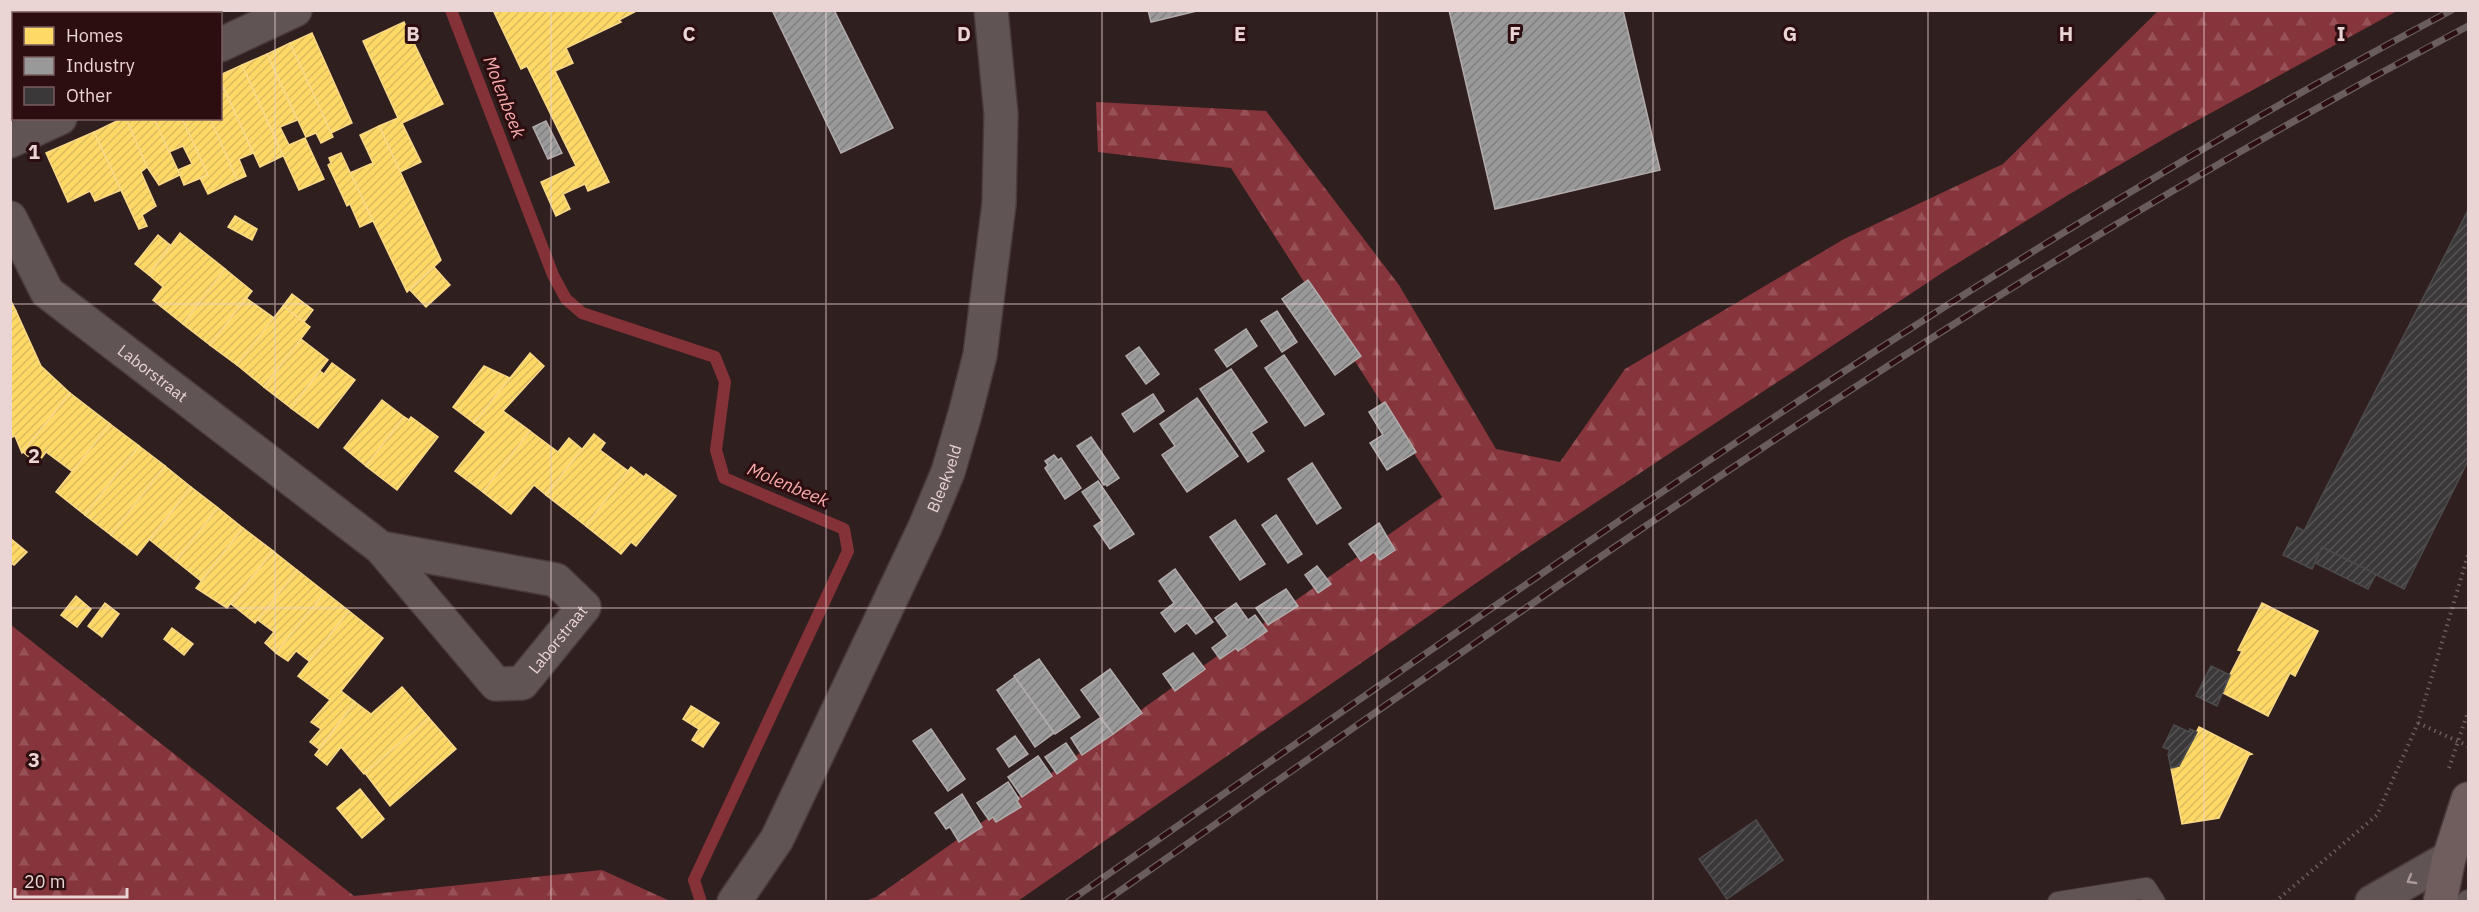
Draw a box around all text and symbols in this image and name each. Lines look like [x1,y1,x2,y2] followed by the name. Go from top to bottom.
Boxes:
[12,12,222,120] legend
[406,20,420,47] text: B
[682,20,696,47] text: C
[957,20,971,47] text: D
[1234,20,1246,47] text: E
[1509,20,1521,47] text: F
[1783,20,1797,47] text: G
[2059,20,2073,47] text: H
[2337,20,2345,47] text: I
[66,24,123,47] text: Homes
[478,52,531,142] water label: Molenbeek
[66,54,135,77] text: Industry
[66,84,112,107] text: Other
[28,138,40,165] text: 1
[114,340,192,406] street label: Laborstraat
[28,442,40,469] text: 2
[922,442,966,515] street label: Bleekveld
[744,457,833,512] water label: Molenbeek
[524,601,591,678] street label: Laborstraat
[28,746,40,773] text: 3
[15,861,128,899] scale bar
[24,870,66,893] text: 20 m
[2406,872,2417,884] one-way arrow

